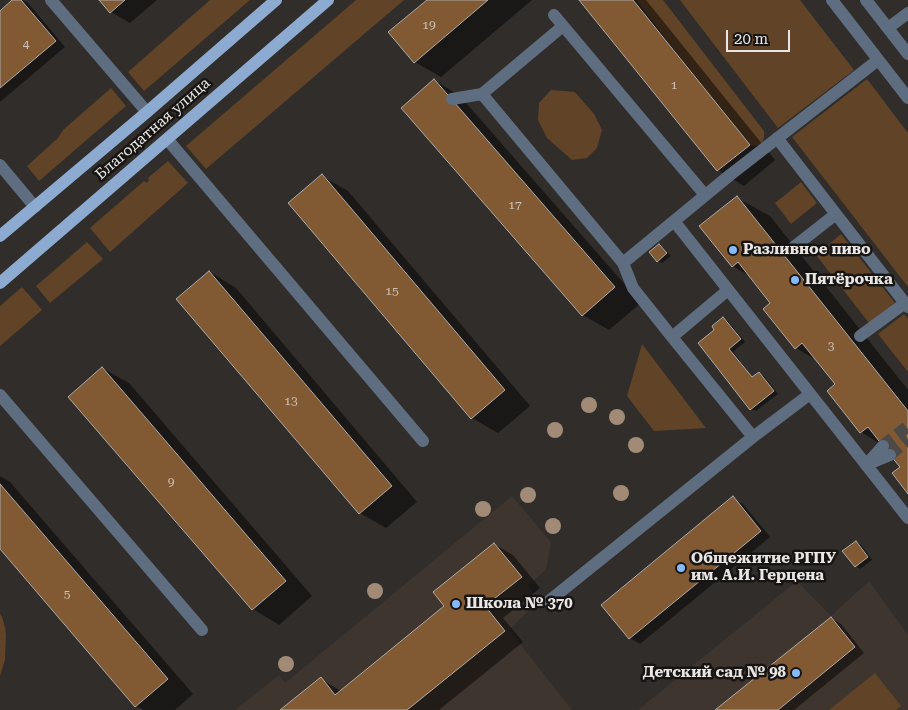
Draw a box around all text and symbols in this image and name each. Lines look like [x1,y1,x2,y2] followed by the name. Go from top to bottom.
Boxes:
[422,18,436,32] house number: 19
[728,20,792,52] scale bar
[734,30,768,48] text: 20 m
[23,37,29,51] house number: 4
[92,74,214,184] street label: Благодатная улица
[671,78,677,92] house number: 1
[508,198,522,212] house number: 17
[743,241,871,259] place label: Разливное пиво
[727,244,739,256] marker: Разливное пиво
[805,271,893,289] place label: Пятёрочка
[789,274,801,286] marker: Пятёрочка
[385,284,399,298] house number: 15
[828,339,834,353] house number: 3
[284,394,298,408] house number: 13
[168,475,174,489] house number: 9
[691,550,836,585] place label: Общежитие РГПУ им. А.И. Герцена
[675,562,687,574] marker: Общежитие РГПУ им. А.И. Герцена
[64,587,70,601] house number: 5
[466,595,573,613] place label: Школа № 370
[450,598,462,610] marker: Школа № 370
[643,664,786,682] place label: Детский сад № 98
[790,667,802,679] marker: Детский сад № 98

